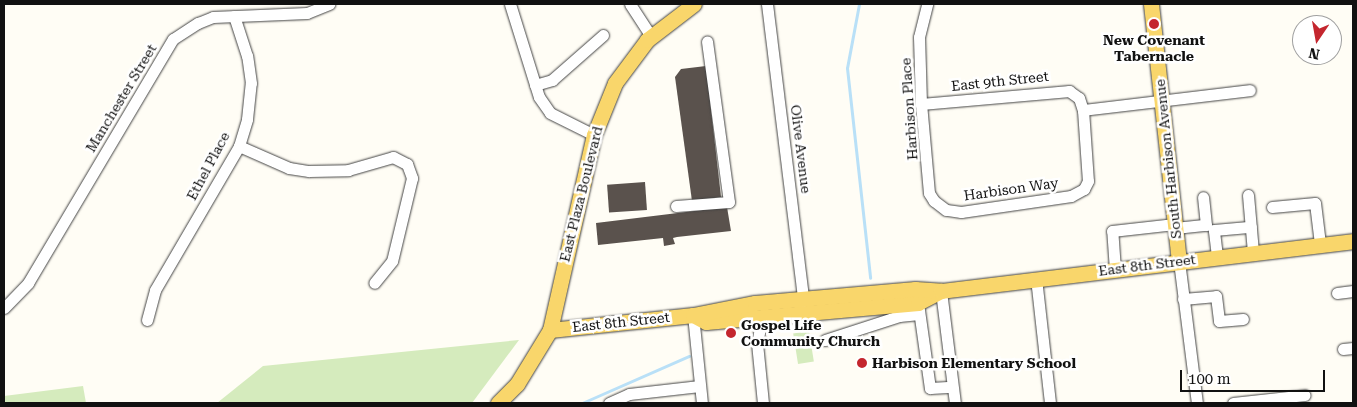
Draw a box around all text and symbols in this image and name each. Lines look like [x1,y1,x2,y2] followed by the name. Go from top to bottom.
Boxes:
[1292,15,1342,65] north arrow
[1148,18,1160,30] marker: New Covenant Tabernacle
[1103,32,1205,64] place label: New Covenant Tabernacle
[82,41,160,155] street label: Manchester Street
[1307,45,1321,63] text: N
[897,57,921,161] street label: Harbison Place
[950,68,1050,94] street label: East 9th Street
[1151,78,1185,240] street label: South Harbison Avenue
[787,104,815,194] street label: Olive Avenue
[556,124,606,264] street label: East Plaza Boulevard
[183,129,233,203] street label: Ethel Place
[963,174,1059,204] street label: Harbison Way
[1097,251,1197,279] street label: East 8th Street
[571,309,671,335] street label: East 8th Street
[741,317,880,350] place label: Gospel Life Community Church
[725,327,737,339] marker: Gospel Life Community Church
[872,355,1076,371] place label: Harbison Elementary School
[856,357,868,369] marker: Harbison Elementary School
[1182,360,1327,392] scale bar
[1188,370,1231,388] text: 100 m

